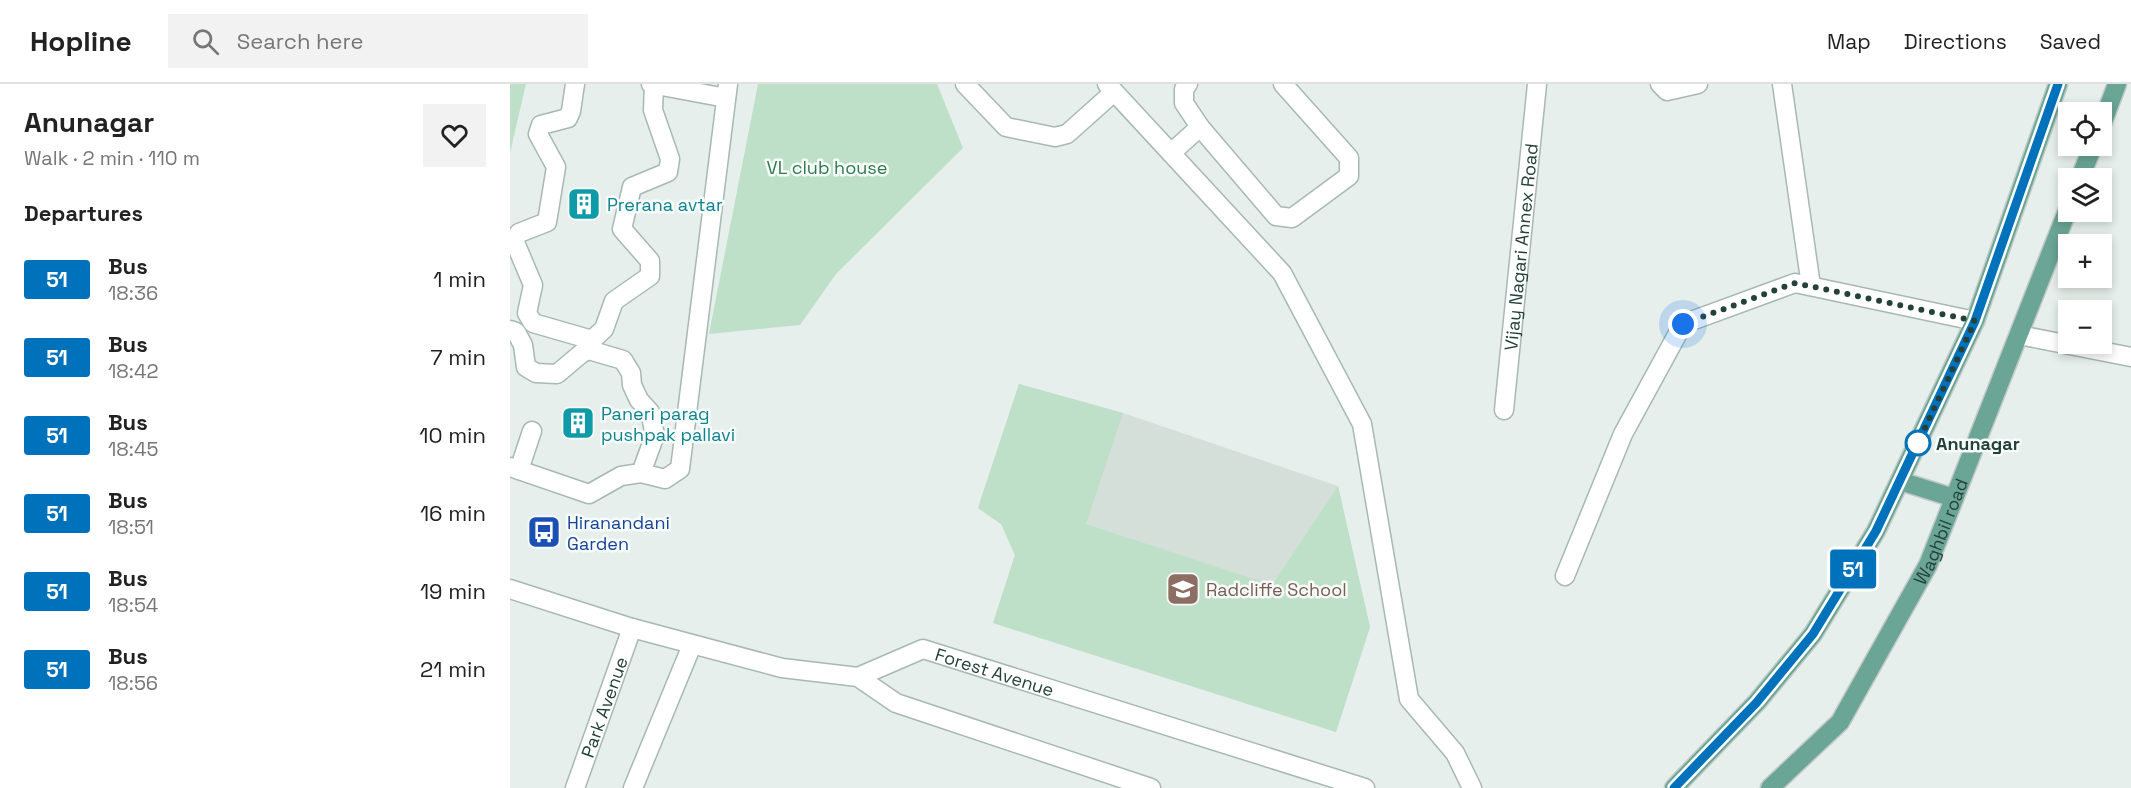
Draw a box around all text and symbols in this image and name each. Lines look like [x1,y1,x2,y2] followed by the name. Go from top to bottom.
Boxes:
[168,14,588,68] search box
[30,23,132,59] text: Hopline
[189,25,222,58] icon: search
[237,27,363,55] text: Search here
[1827,28,1871,55] text: Map
[1904,28,2007,55] text: Directions
[2040,28,2101,55] text: Saved
[2058,102,2112,354] map controls
[2058,102,2112,156] button: locate
[24,104,154,140] text: Anunagar
[423,104,486,167] button: heart
[1499,142,1542,352] street label: Vijay Nagari Annex Road
[24,145,200,171] text: Walk · 2 min · 110 m
[767,156,887,179] park label: VL club house
[2058,168,2112,222] button: layers
[566,186,602,222] building icon: Prerana avtar
[607,193,723,216] place label: Prerana avtar
[24,199,143,227] text: Departures
[2058,234,2112,288] button: +
[108,252,148,280] text: Bus
[433,265,486,293] text: 1 min
[46,266,68,293] text: 51
[108,280,158,306] text: 18:36
[2058,300,2112,354] button: −
[1668,309,1698,339] your location
[108,330,148,358] text: Bus
[430,343,486,371] text: 7 min
[46,344,68,371] text: 51
[108,358,158,384] text: 18:42
[601,402,735,446] place label: Paneri parag pushpak pallavi
[560,405,596,441] building icon: Paneri parag pushpak pallavi
[108,408,148,436] text: Bus
[419,421,486,449] text: 10 min
[46,422,68,449] text: 51
[1905,430,1931,456] marker: Anunagar
[1936,432,2020,455] place label: Anunagar
[108,436,158,462] text: 18:45
[1908,475,1972,589] street label: Waghbil road
[108,486,148,514] text: Bus
[420,499,486,527] text: 16 min
[46,500,68,527] text: 51
[567,511,670,555] place label: Hiranandani Garden
[108,514,154,540] text: 18:51
[526,514,562,550] bus stop icon: Hiranandani Garden
[1826,550,1880,588] line badge: 51
[1842,556,1864,583] text: 51
[108,564,148,592] text: Bus
[1165,571,1201,607] school or university icon: Radcliffe School
[420,577,486,605] text: 19 min
[46,578,68,605] text: 51
[1206,578,1347,601] place label: Radcliffe School
[108,592,158,618] text: 18:54
[108,642,148,670] text: Bus
[932,642,1057,701] street label: Forest Avenue
[575,653,632,761] street label: Park Avenue
[420,655,486,683] text: 21 min
[46,656,68,683] text: 51
[108,670,158,696] text: 18:56

